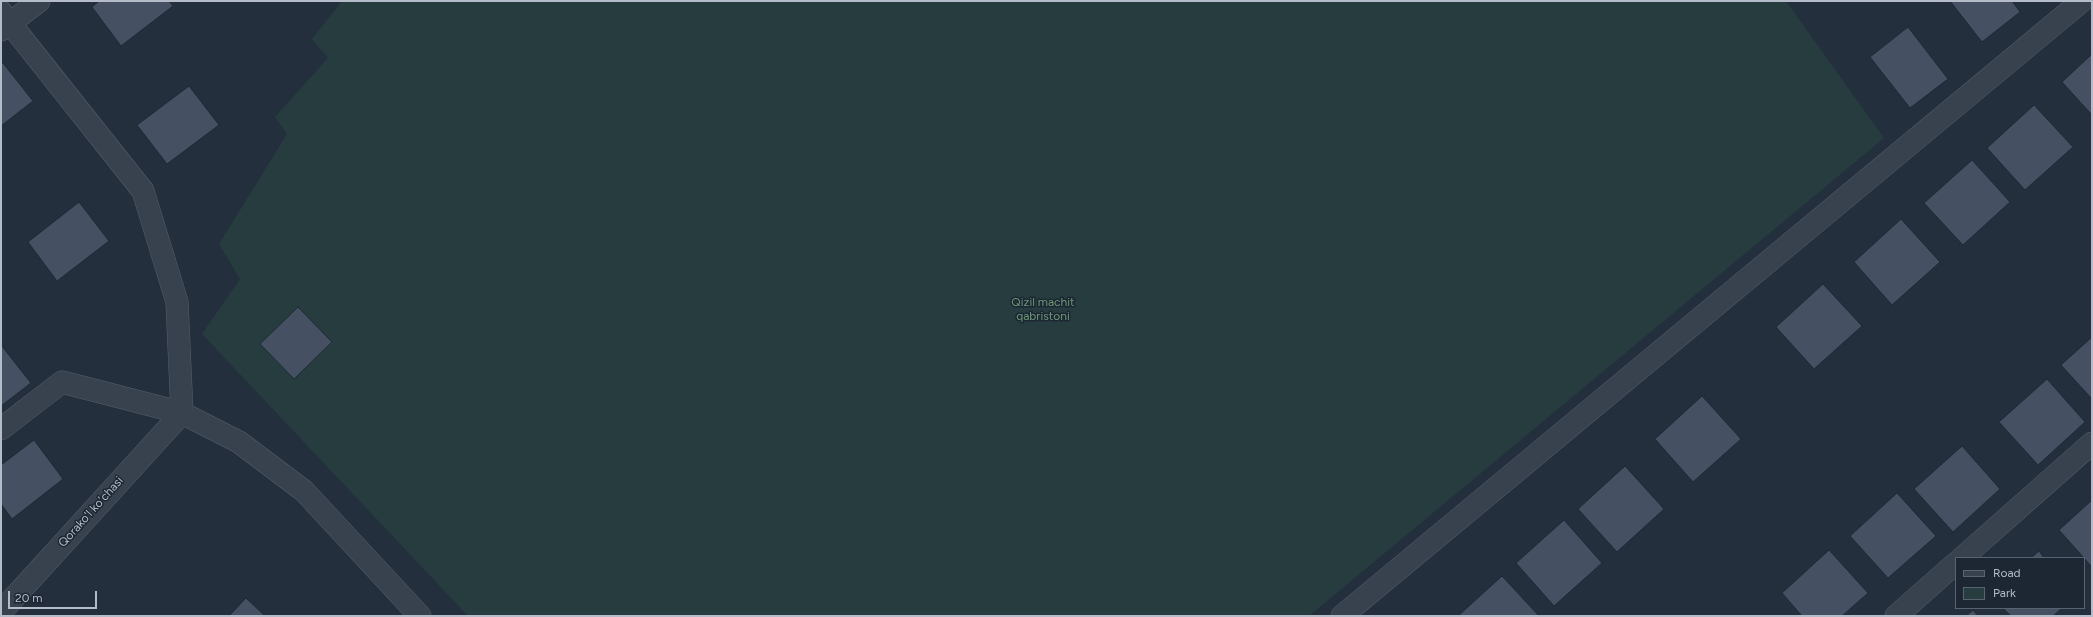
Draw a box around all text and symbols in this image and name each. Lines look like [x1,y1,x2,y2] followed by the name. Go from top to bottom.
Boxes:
[1011,295,1075,323] park label: Qizil machit qabristoni
[56,474,126,550] street label: Qorako'l ko'chasi
[1955,557,2085,609] legend
[1993,566,2021,580] text: Road
[10,583,99,609] scale bar
[1993,586,2016,600] text: Park
[15,591,43,605] text: 20 m

